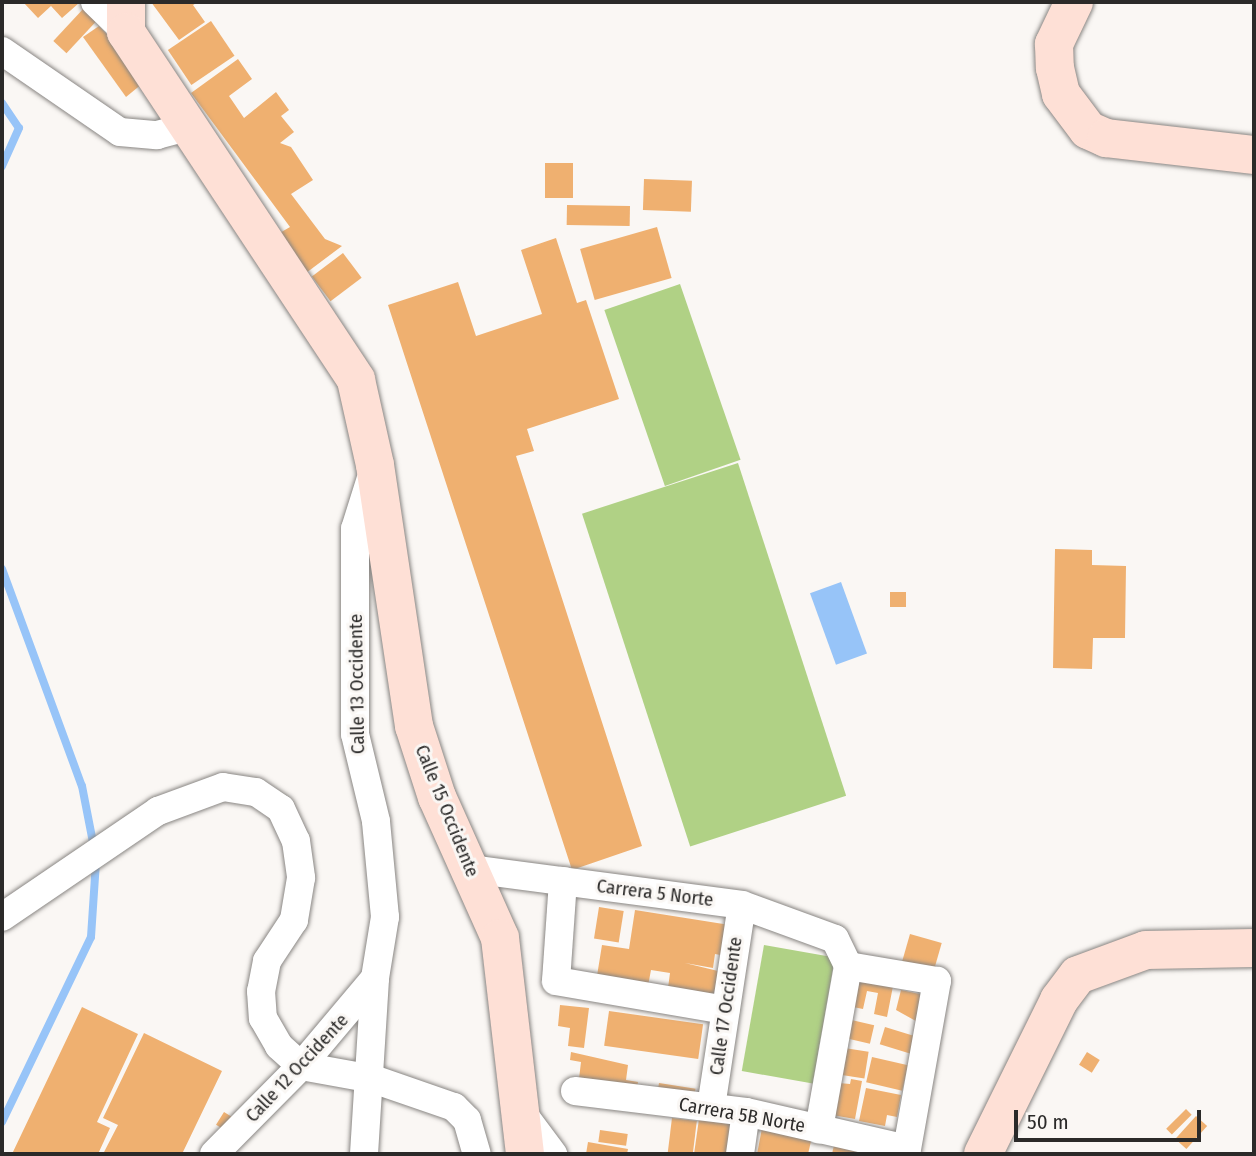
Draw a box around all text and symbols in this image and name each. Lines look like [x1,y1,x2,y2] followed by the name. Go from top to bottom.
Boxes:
[344,614,370,754] street label: Calle 13 Occidente
[410,742,484,880] street label: Calle 15 Occidente
[595,875,715,911] street label: Carrera 5 Norte
[705,935,747,1077] street label: Calle 17 Occidente
[241,1009,353,1127] street label: Calle 12 Occidente
[677,1093,807,1137] street label: Carrera 5B Norte
[1018,1096,1205,1140] scale bar
[1027,1109,1069,1135] text: 50 m

